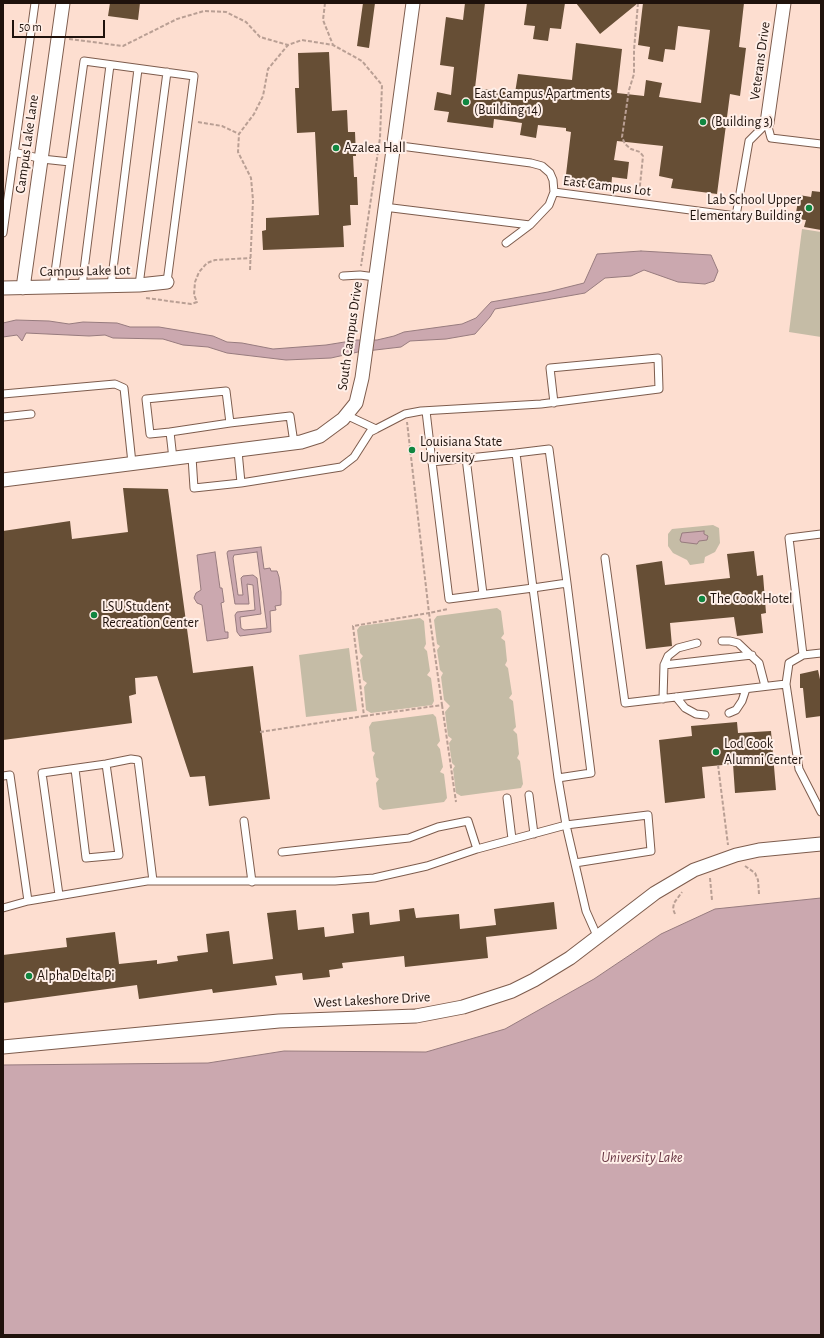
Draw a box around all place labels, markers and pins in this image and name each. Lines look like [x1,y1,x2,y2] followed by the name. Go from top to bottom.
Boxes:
[474,86,610,118] place label: East Campus Apartments (Building 14)
[461,97,471,107] marker: East Campus Apartments (Building 14)
[711,114,774,130] place label: (Building 3)
[698,117,708,127] marker: (Building 3)
[344,140,406,156] place label: Azalea Hall
[331,143,341,153] marker: Azalea Hall
[690,192,801,224] place label: Lab School Upper Elementary Building
[804,203,814,213] marker: Lab School Upper Elementary Building
[420,434,502,466] place label: Louisiana State University
[407,445,417,455] marker: Louisiana State University
[710,591,793,607] place label: The Cook Hotel
[697,594,707,604] marker: The Cook Hotel
[102,599,198,632] place label: LSU Student Recreation Center
[89,610,99,620] marker: LSU Student Recreation Center
[724,736,802,768] place label: Lod Cook Alumni Center
[711,747,721,757] marker: Lod Cook Alumni Center
[37,968,115,984] place label: Alpha Delta Pi
[24,971,34,981] marker: Alpha Delta Pi

